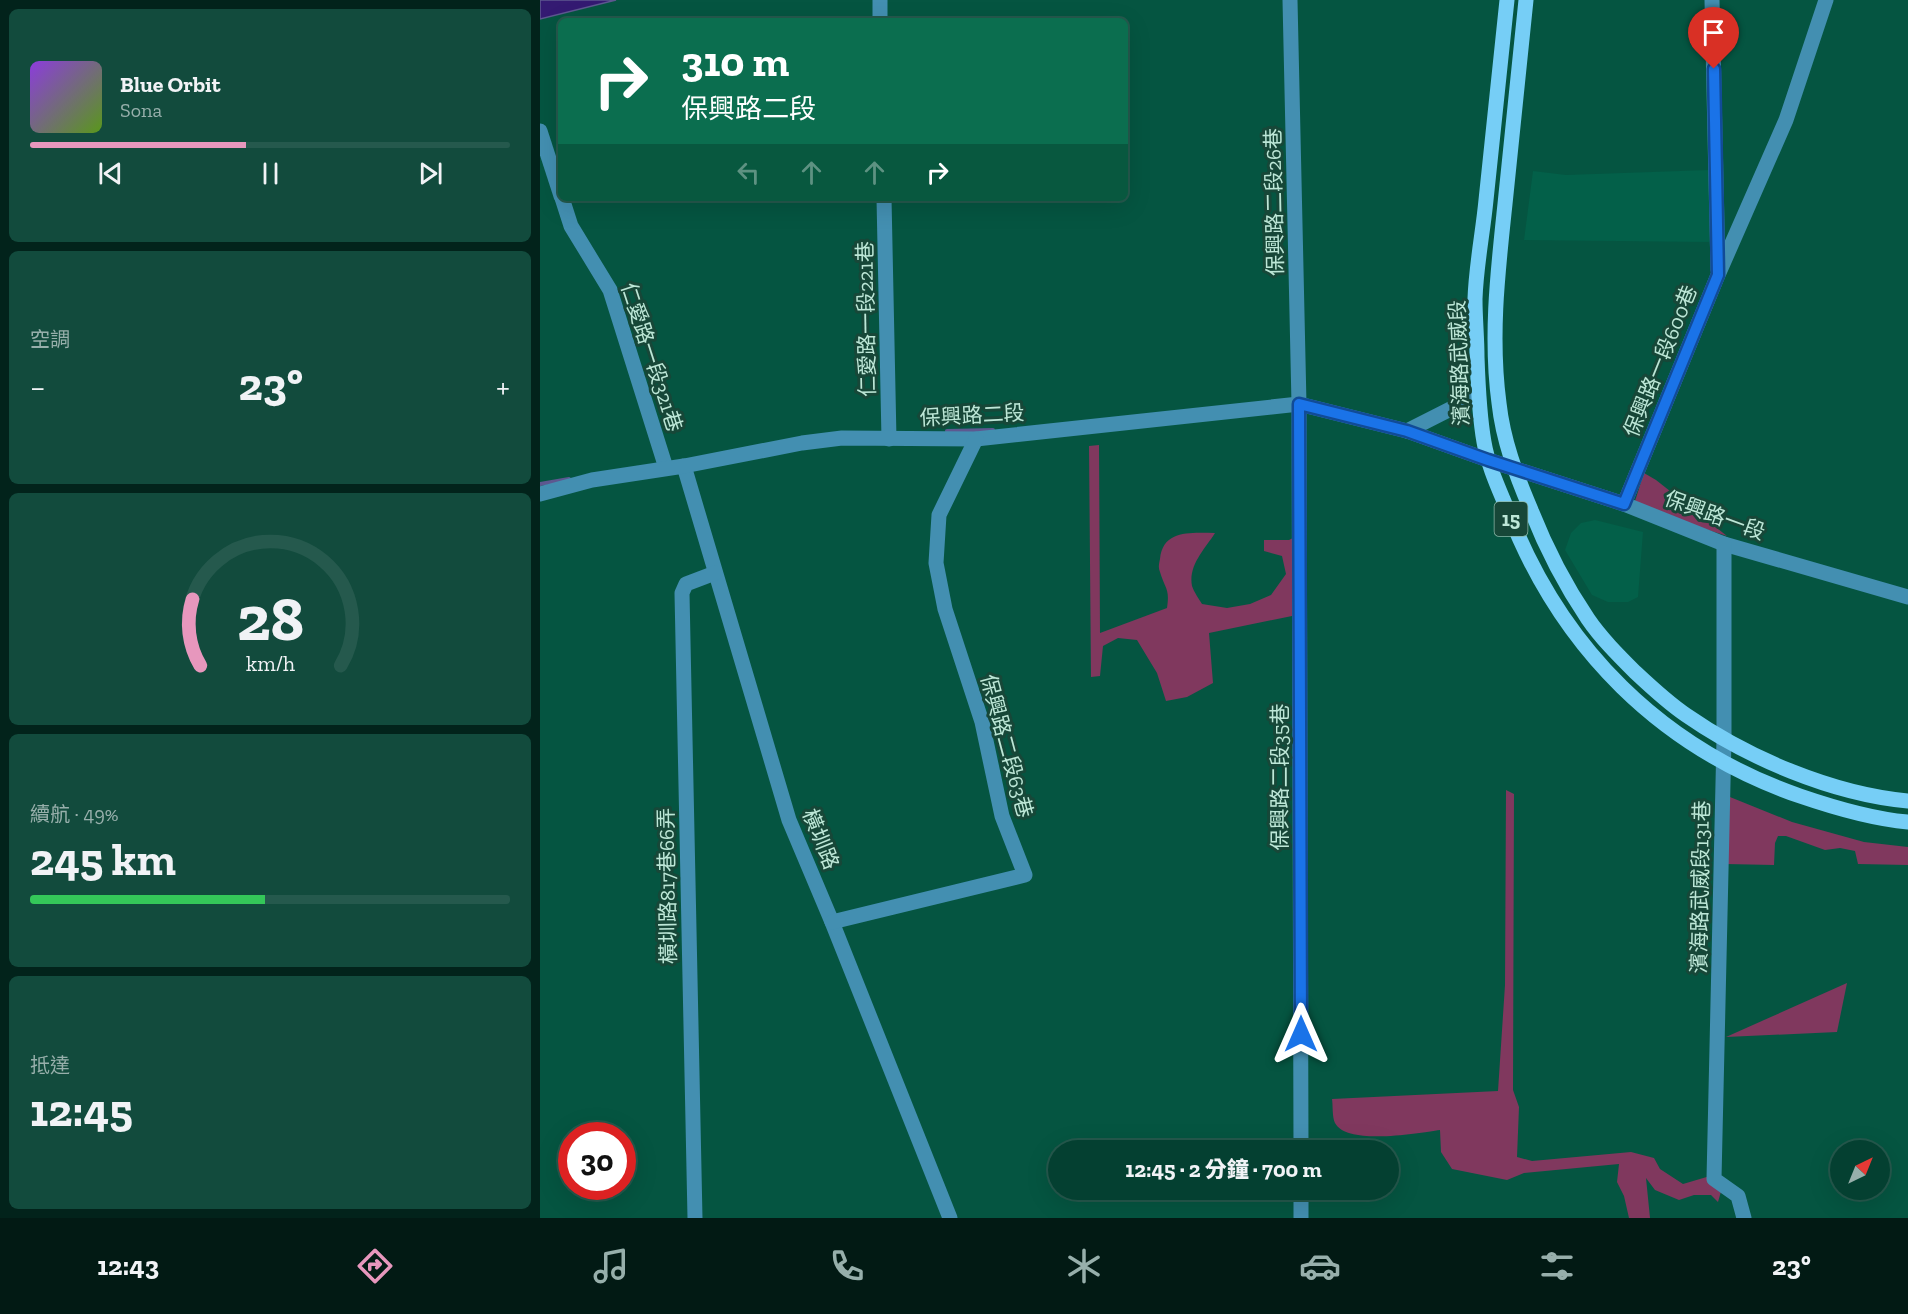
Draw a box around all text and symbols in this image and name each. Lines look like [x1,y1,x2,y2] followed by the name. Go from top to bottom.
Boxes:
[1688,7,1739,69] pin
[1697,16,1730,49] icon: arrive
[681,36,789,87] text: 310 m
[582,42,660,120] icon: right
[120,71,220,98] text: Blue Orbit
[681,93,816,125] text: 保興路二段
[120,98,162,122] text: Sona
[1260,128,1288,276] street label: 保興路二段26巷
[732,156,765,189] icon: left
[795,156,828,189] icon: ahead
[858,156,891,189] icon: ahead
[921,156,954,189] icon: right
[94,157,127,190] icon: previous
[254,157,287,190] icon: pause
[414,157,447,190] icon: next
[852,241,880,397] street label: 仁愛路一段221巷
[616,279,688,435] street label: 仁愛路一段321巷
[1618,282,1702,440] street label: 保興路一段600巷
[1444,300,1474,426] street label: 濱海路武威段
[30,327,70,351] text: 空調
[239,358,303,412] text: 23°
[30,367,45,406] text: −
[496,367,510,406] text: +
[919,400,1025,430] street label: 保興路二段
[1661,485,1769,545] street label: 保興路一段
[1494,502,1528,536] road number: 15
[236,581,304,656] text: 28
[246,651,294,676] text: km/h
[976,672,1038,820] street label: 保興路二段63巷
[1267,703,1292,851] street label: 保興路二段35巷
[1686,800,1714,974] street label: 濱海路武威段131巷
[30,802,119,826] text: 續航 · 49%
[798,805,844,873] street label: 橫圳路
[653,808,681,964] street label: 橫圳路817巷66弄
[30,833,176,887] text: 245 km
[1269,1002,1333,1066] position arrow
[30,1053,70,1077] text: 抵達
[30,1084,133,1138] text: 12:45
[558,1122,636,1200] speed limit sign: 30
[1830,1140,1890,1200] north arrow
[1830,1140,1890,1200] map controls
[1125,1156,1322,1183] text: 12:45 · 2 分鐘 · 700 m
[354,1245,396,1287] icon: directions
[590,1245,632,1287] icon: music
[826,1245,868,1287] icon: phone
[1063,1245,1105,1287] icon: climate
[1299,1245,1341,1287] icon: car
[1536,1245,1578,1287] icon: filters
[97,1250,159,1282] text: 12:43
[1772,1250,1811,1282] text: 23°

